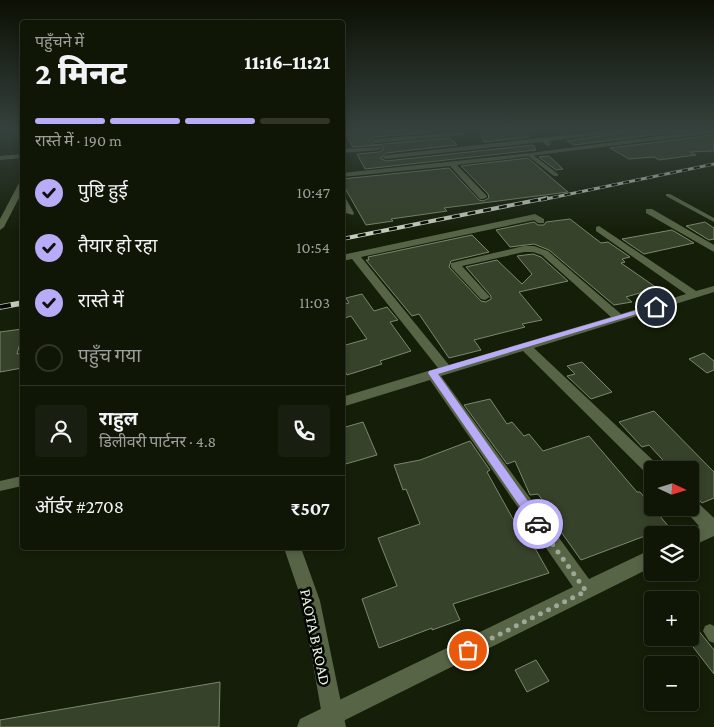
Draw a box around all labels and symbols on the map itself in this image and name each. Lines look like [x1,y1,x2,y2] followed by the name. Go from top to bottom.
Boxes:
[635,286,677,328] pin
[644,461,699,516] north arrow
[513,499,563,549] courier
[297,587,334,687] street label: PAOTA B ROAD
[447,629,489,671] pin

